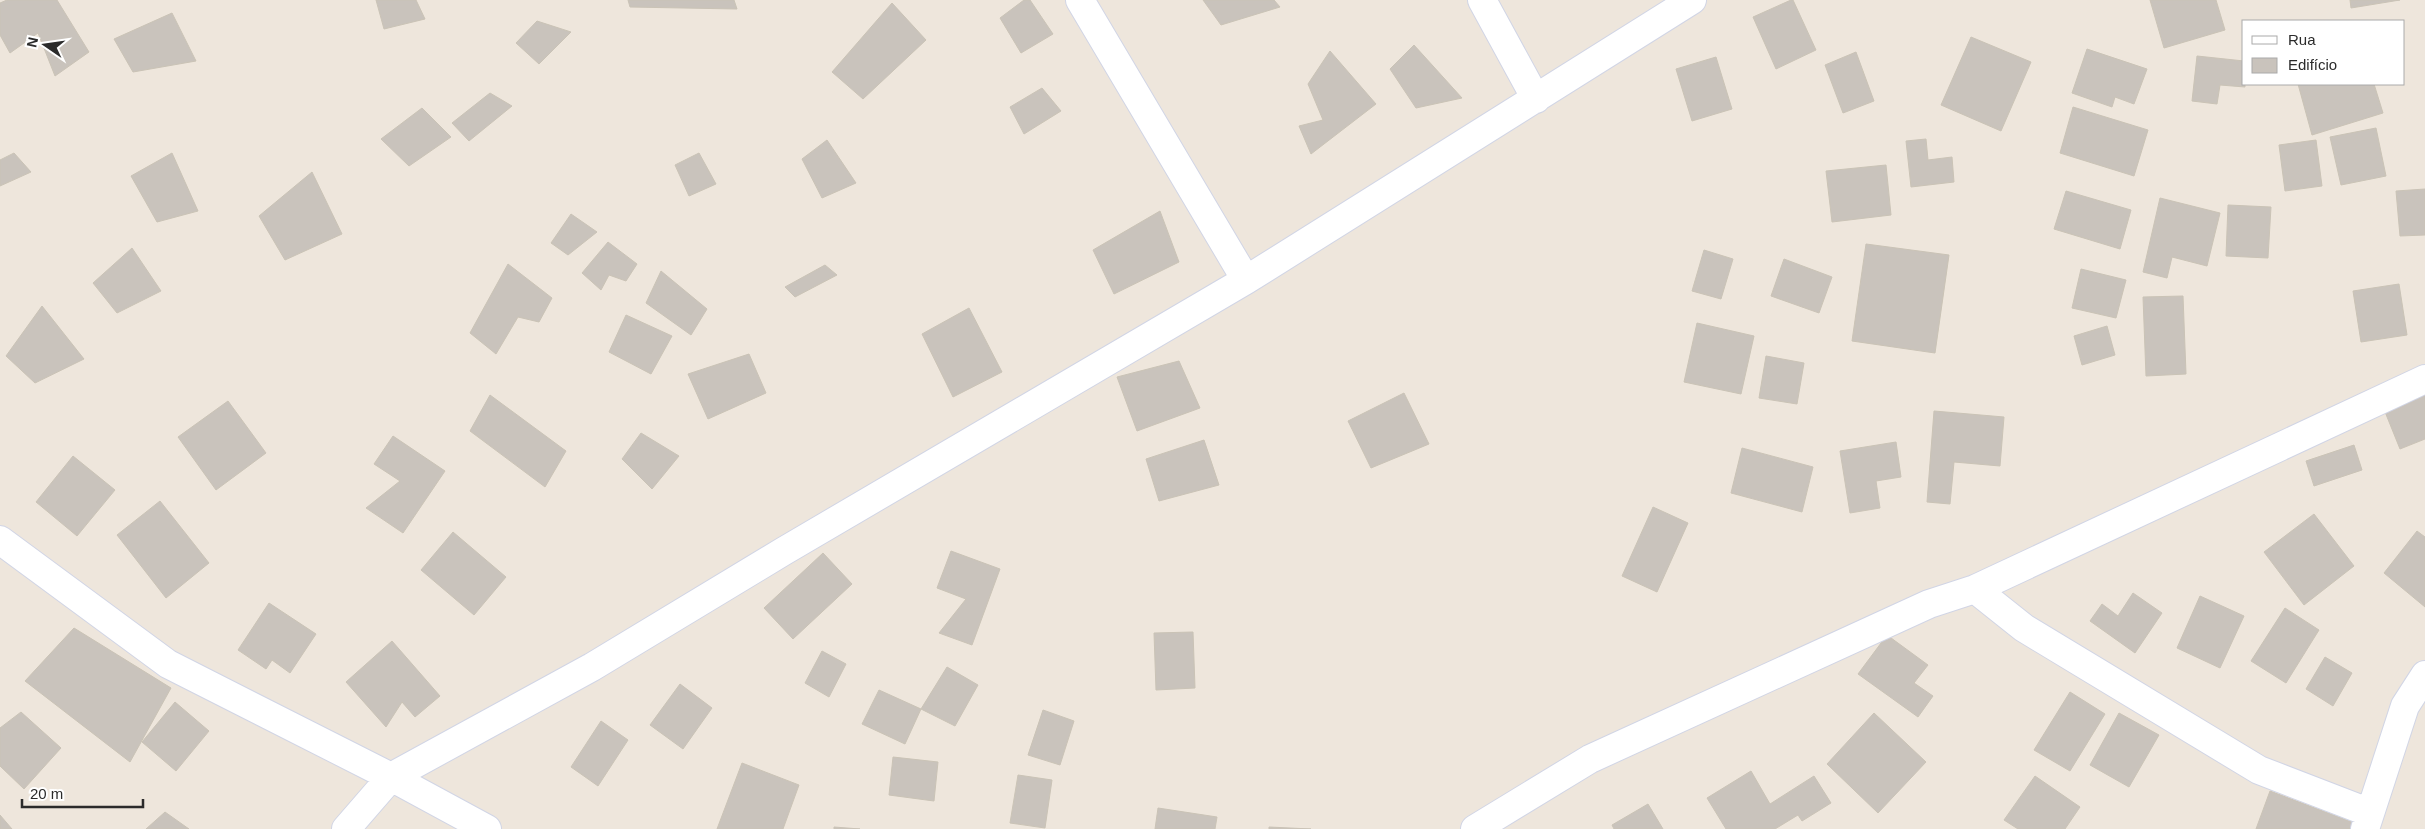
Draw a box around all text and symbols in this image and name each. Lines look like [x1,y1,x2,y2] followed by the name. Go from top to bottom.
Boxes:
[20,20,70,70] north arrow
[2242,20,2405,85] legend
[2288,31,2316,48] text: Rua
[23,35,41,49] text: N
[2288,56,2337,73] text: Edifício
[22,776,144,808] scale bar
[30,785,63,802] text: 20 m

